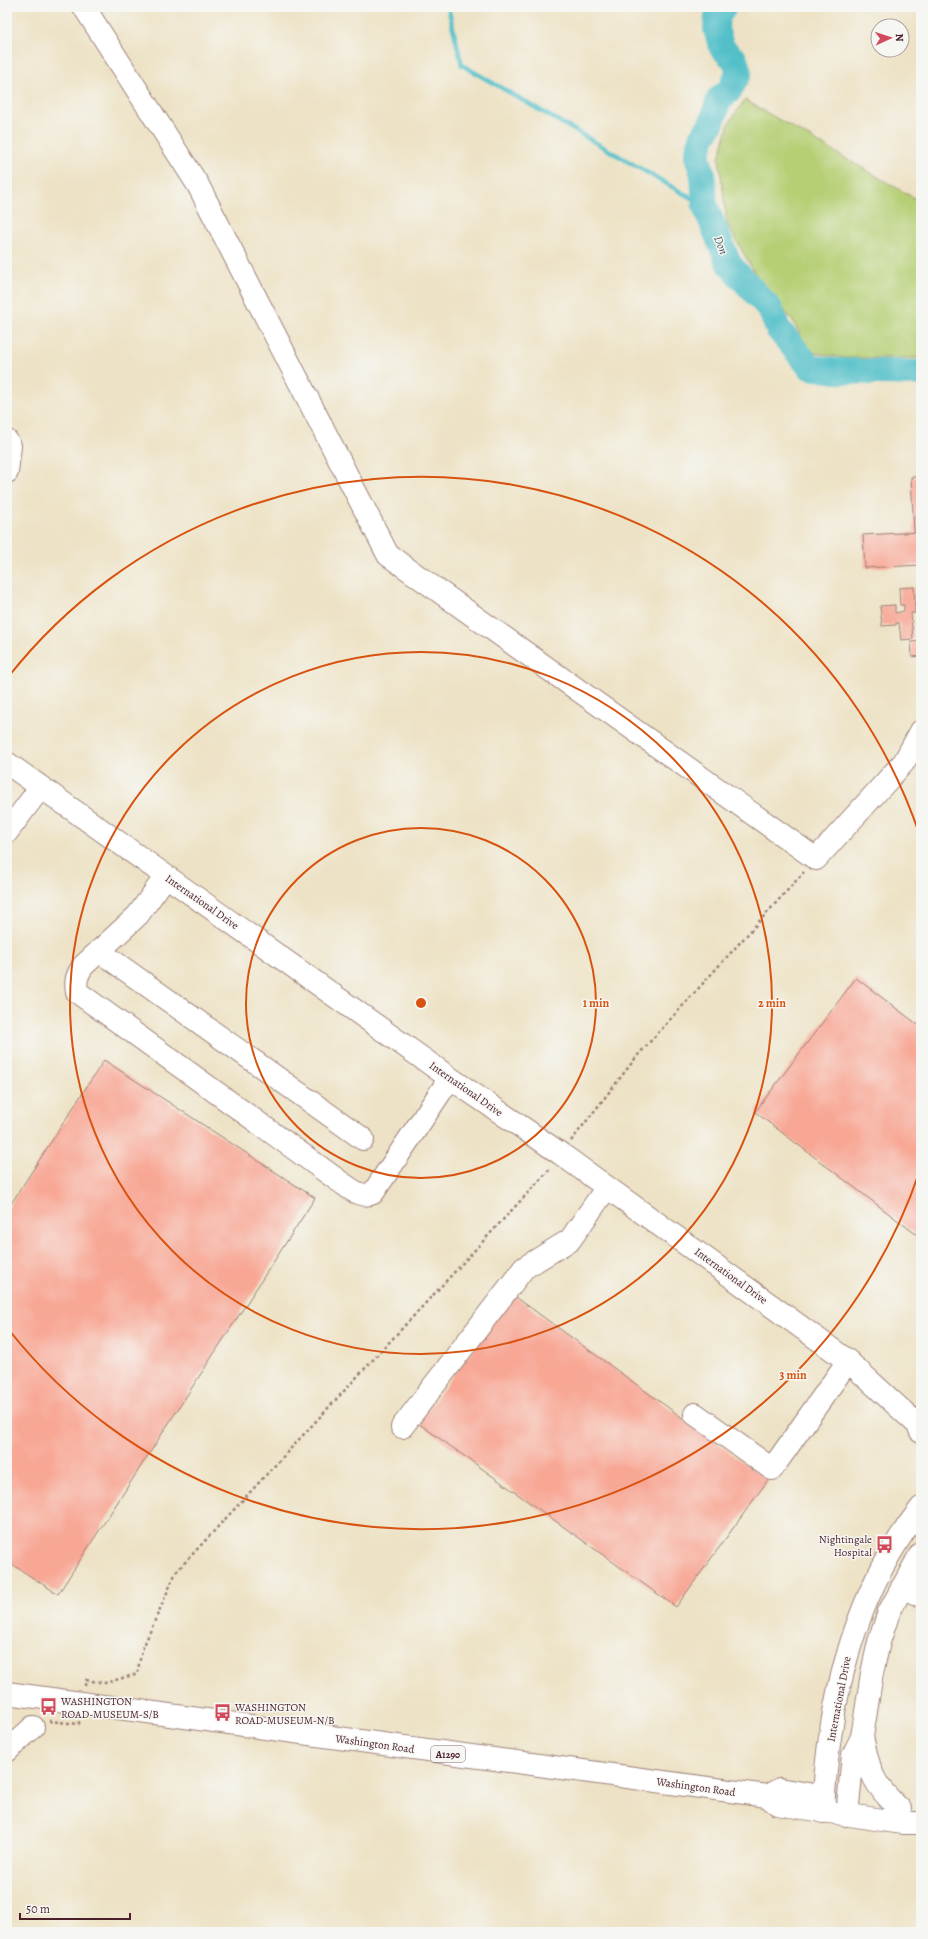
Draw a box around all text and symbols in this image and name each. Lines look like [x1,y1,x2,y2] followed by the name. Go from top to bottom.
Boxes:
[870,18,910,58] north arrow
[892,33,907,42] text: N
[710,233,732,257] water label: Don
[162,871,242,933] street label: International Drive
[583,995,610,1011] text: 1 min
[758,995,786,1011] text: 2 min
[414,996,428,1010] centre of rings
[426,1058,506,1120] street label: International Drive
[692,1244,771,1308] street label: International Drive
[779,1367,807,1383] text: 3 min
[819,1532,872,1560] place label: Nightingale Hospital
[875,1535,895,1555] bus stop icon: Nightingale Hospital
[823,1655,855,1743] street label: International Drive
[60,1694,159,1722] place label: WASHINGTON ROAD-MUSEUM-S/B
[38,1697,58,1717] bus stop icon: WASHINGTON ROAD-MUSEUM-S/B
[234,1700,335,1728] place label: WASHINGTON ROAD-MUSEUM-N/B
[212,1703,232,1723] bus stop icon: WASHINGTON ROAD-MUSEUM-N/B
[334,1731,416,1757] street label: Washington Road
[431,1746,465,1762] road number: A1290
[655,1774,737,1800] street label: Washington Road
[20,1895,130,1921] scale bar
[26,1901,50,1917] text: 50 m

